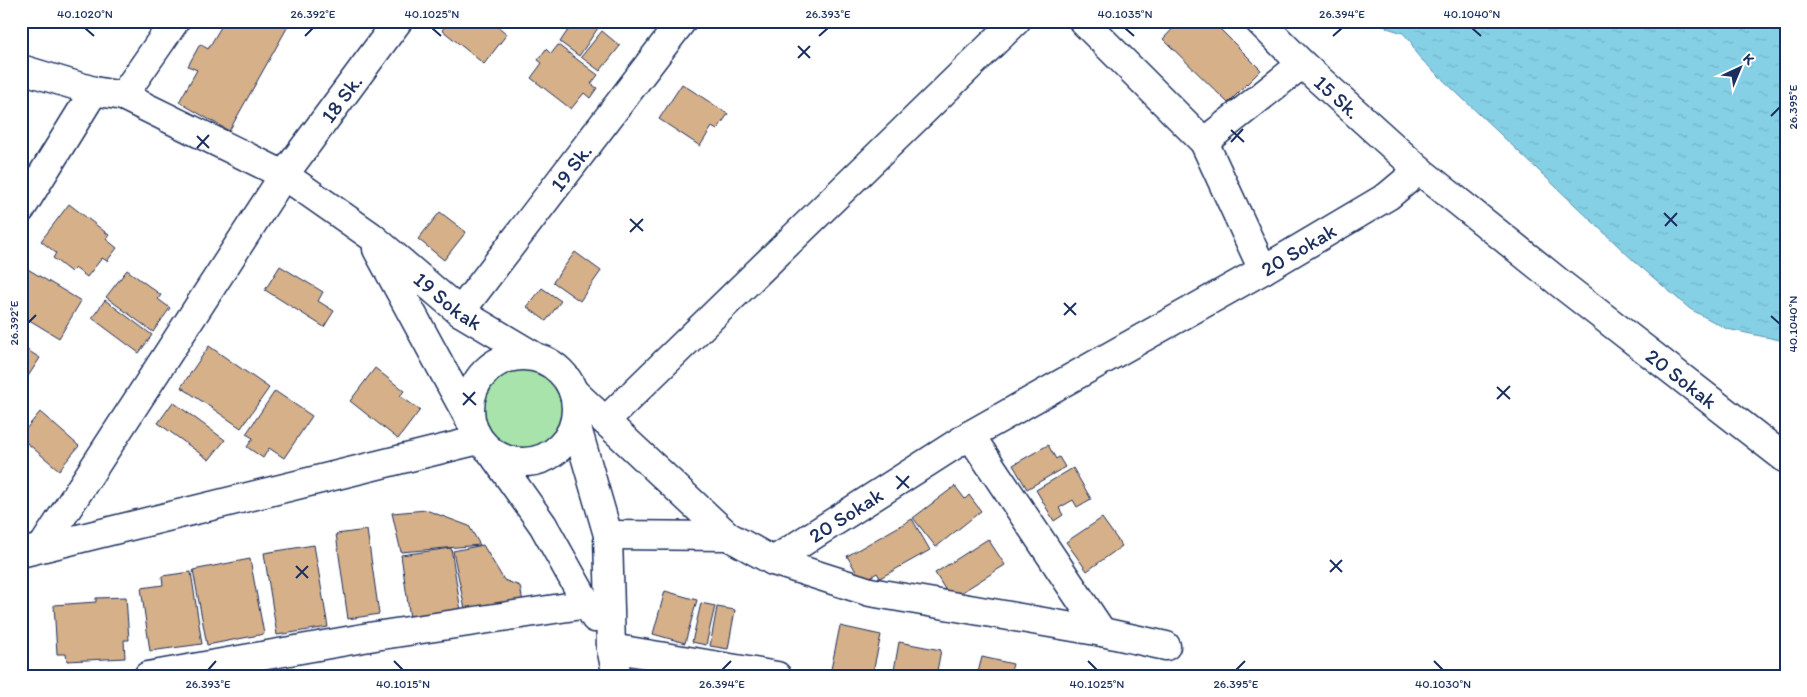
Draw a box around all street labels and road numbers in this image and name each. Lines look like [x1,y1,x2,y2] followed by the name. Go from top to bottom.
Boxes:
[315,69,367,127] street label: 18 Sk.
[1310,69,1366,124] street label: 15 Sk.
[544,139,596,196] street label: 19 Sk.
[1256,217,1341,281] street label: 20 Sokak
[409,266,487,335] street label: 19 Sokak
[1641,343,1723,414] street label: 20 Sokak
[804,482,887,548] street label: 20 Sokak

